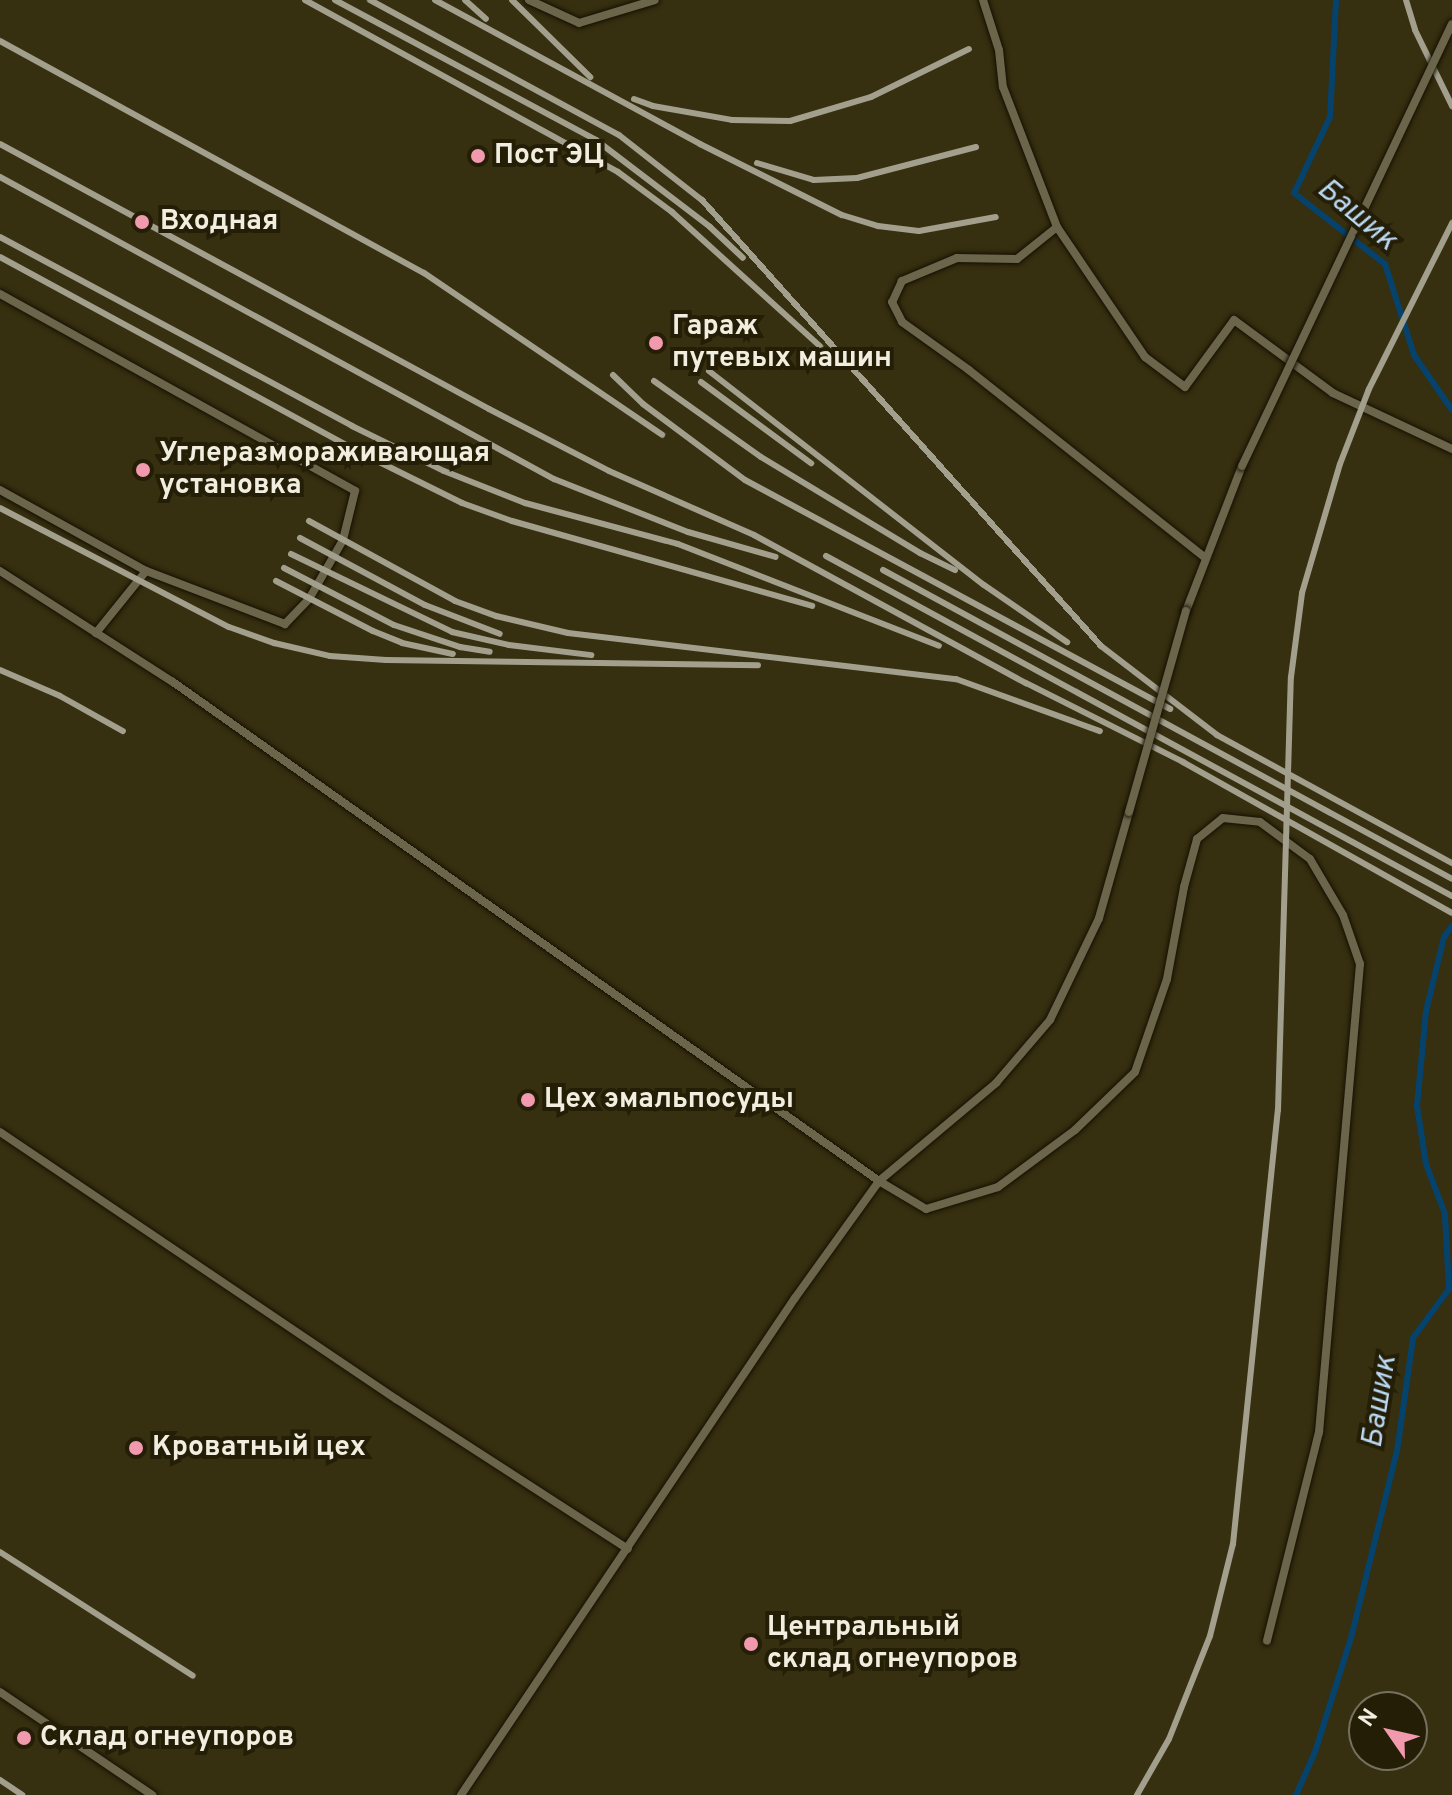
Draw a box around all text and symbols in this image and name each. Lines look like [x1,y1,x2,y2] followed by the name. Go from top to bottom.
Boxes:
[494,139,604,173] place label: Поcт ЭЦ
[469,147,487,165] marker: Поcт ЭЦ
[1309,172,1403,260] water label: Башик
[160,205,278,239] place label: Входная
[131,211,153,233] marker: Входная
[672,310,892,376] place label: Гараж путевых машин
[647,334,665,352] marker: Гараж путевых машин
[159,437,490,503] place label: Углеразмораживающая установка
[134,461,152,479] marker: Углеразмораживающая установка
[544,1083,794,1117] place label: Цех эмальпосуды
[519,1091,537,1109] marker: Цех эмальпосуды
[1356,1353,1406,1451] water label: Башик
[152,1431,366,1465] place label: Кроватный цех
[127,1439,145,1457] marker: Кроватный цех
[767,1611,1018,1677] place label: Центральный склад огнеупоров
[742,1635,760,1653] marker: Центральный склад огнеупоров
[1348,1691,1428,1771] north arrow
[1354,1704,1385,1733] text: N
[40,1721,294,1755] place label: Склад огнеупоров
[15,1729,33,1747] marker: Склад огнеупоров

